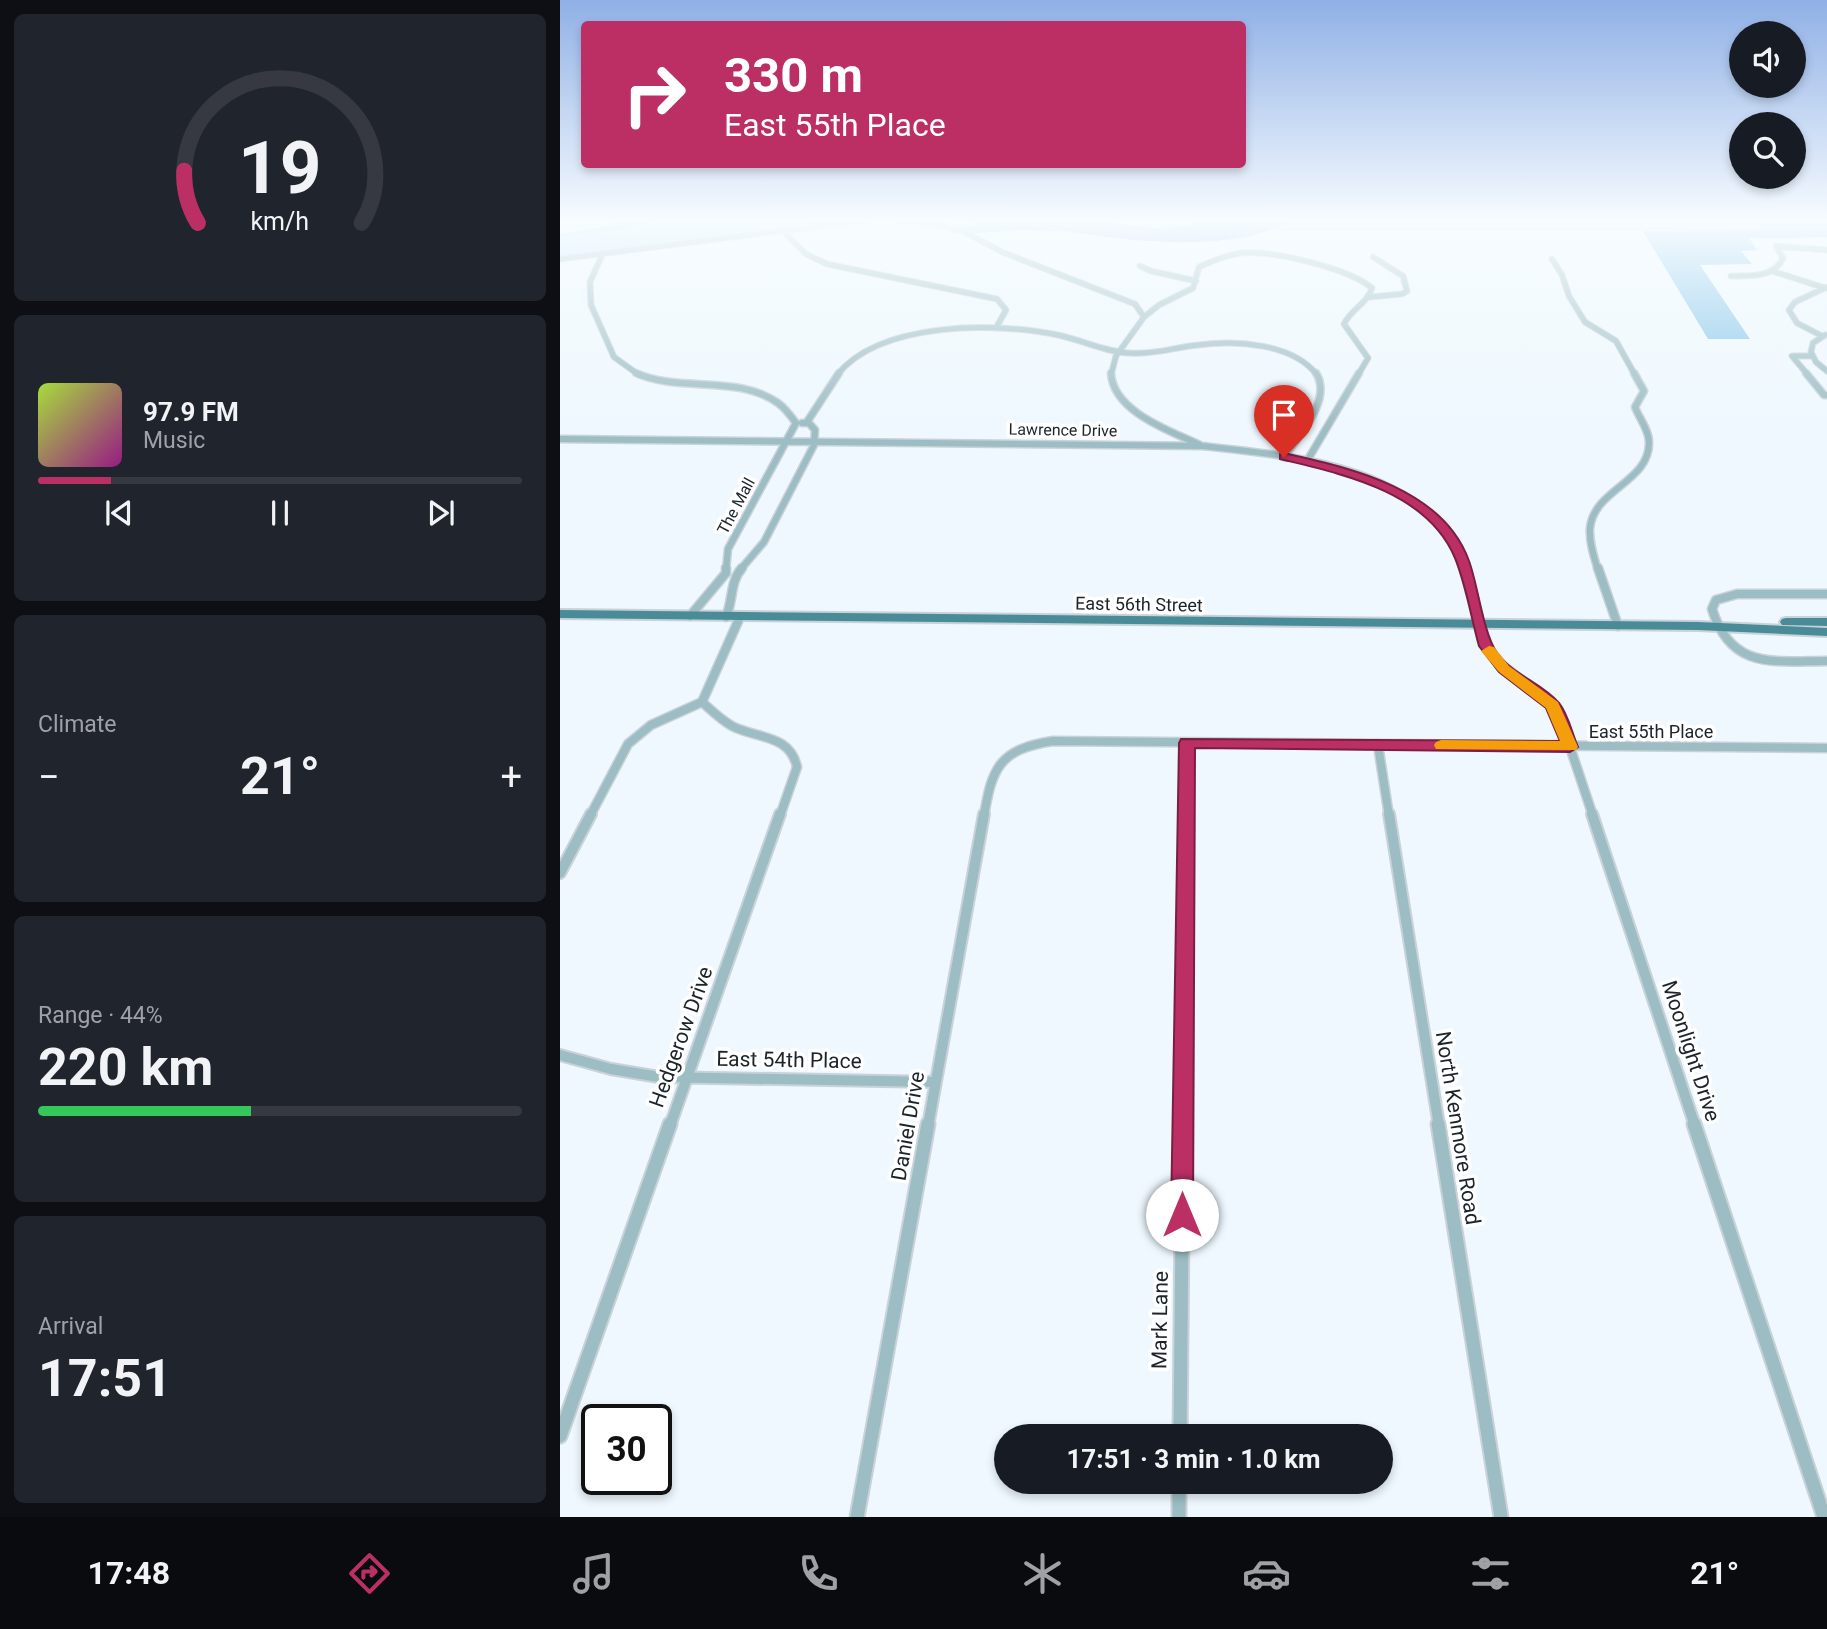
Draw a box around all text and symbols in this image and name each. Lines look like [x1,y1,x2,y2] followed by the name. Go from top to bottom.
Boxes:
[1729,21,1806,189] map controls
[1729,21,1806,98] button: sound
[724,47,863,104] text: 330 m
[609,49,700,140] icon: right
[724,106,946,144] text: East 55th Place
[1729,112,1806,189] button: search
[238,126,322,212] text: 19
[251,207,309,236] text: km/h
[1254,385,1314,457] pin
[1265,396,1303,434] icon: arrive
[143,397,239,427] text: 97.9 FM
[1008,420,1118,440] street label: Lawrence Drive
[143,427,205,454] text: Music
[713,474,759,538] street label: The Mall
[100,494,138,532] icon: previous
[261,494,299,532] icon: pause
[422,494,460,532] icon: next
[1075,592,1203,616] street label: East 56th Street
[38,711,117,738] text: Climate
[1589,721,1713,742] street label: East 55th Place
[240,746,320,807] text: 21°
[38,755,60,799] text: −
[500,755,522,799] text: +
[644,963,718,1111] street label: Hedgerow Drive
[1657,978,1725,1124] street label: Moonlight Drive
[38,1002,163,1029] text: Range · 44%
[1431,1029,1485,1227] street label: North Kenmore Road
[38,1037,213,1098] text: 220 km
[716,1047,862,1073] street label: East 54th Place
[887,1069,929,1183] street label: Daniel Drive
[1145,1178,1219,1252] position arrow
[1147,1271,1173,1369] street label: Mark Lane
[38,1313,103,1340] text: Arrival
[38,1348,172,1409] text: 17:51
[581,1404,672,1495] speed limit sign: 30
[1066,1444,1321,1474] text: 17:51 · 3 min · 1.0 km
[345,1549,394,1598] icon: directions
[569,1549,618,1598] icon: music
[794,1549,843,1598] icon: phone
[1018,1549,1067,1598] icon: climate
[1242,1549,1291,1598] icon: car
[1466,1549,1515,1598] icon: filters
[88,1554,170,1592] text: 17:48
[1690,1554,1739,1592] text: 21°

